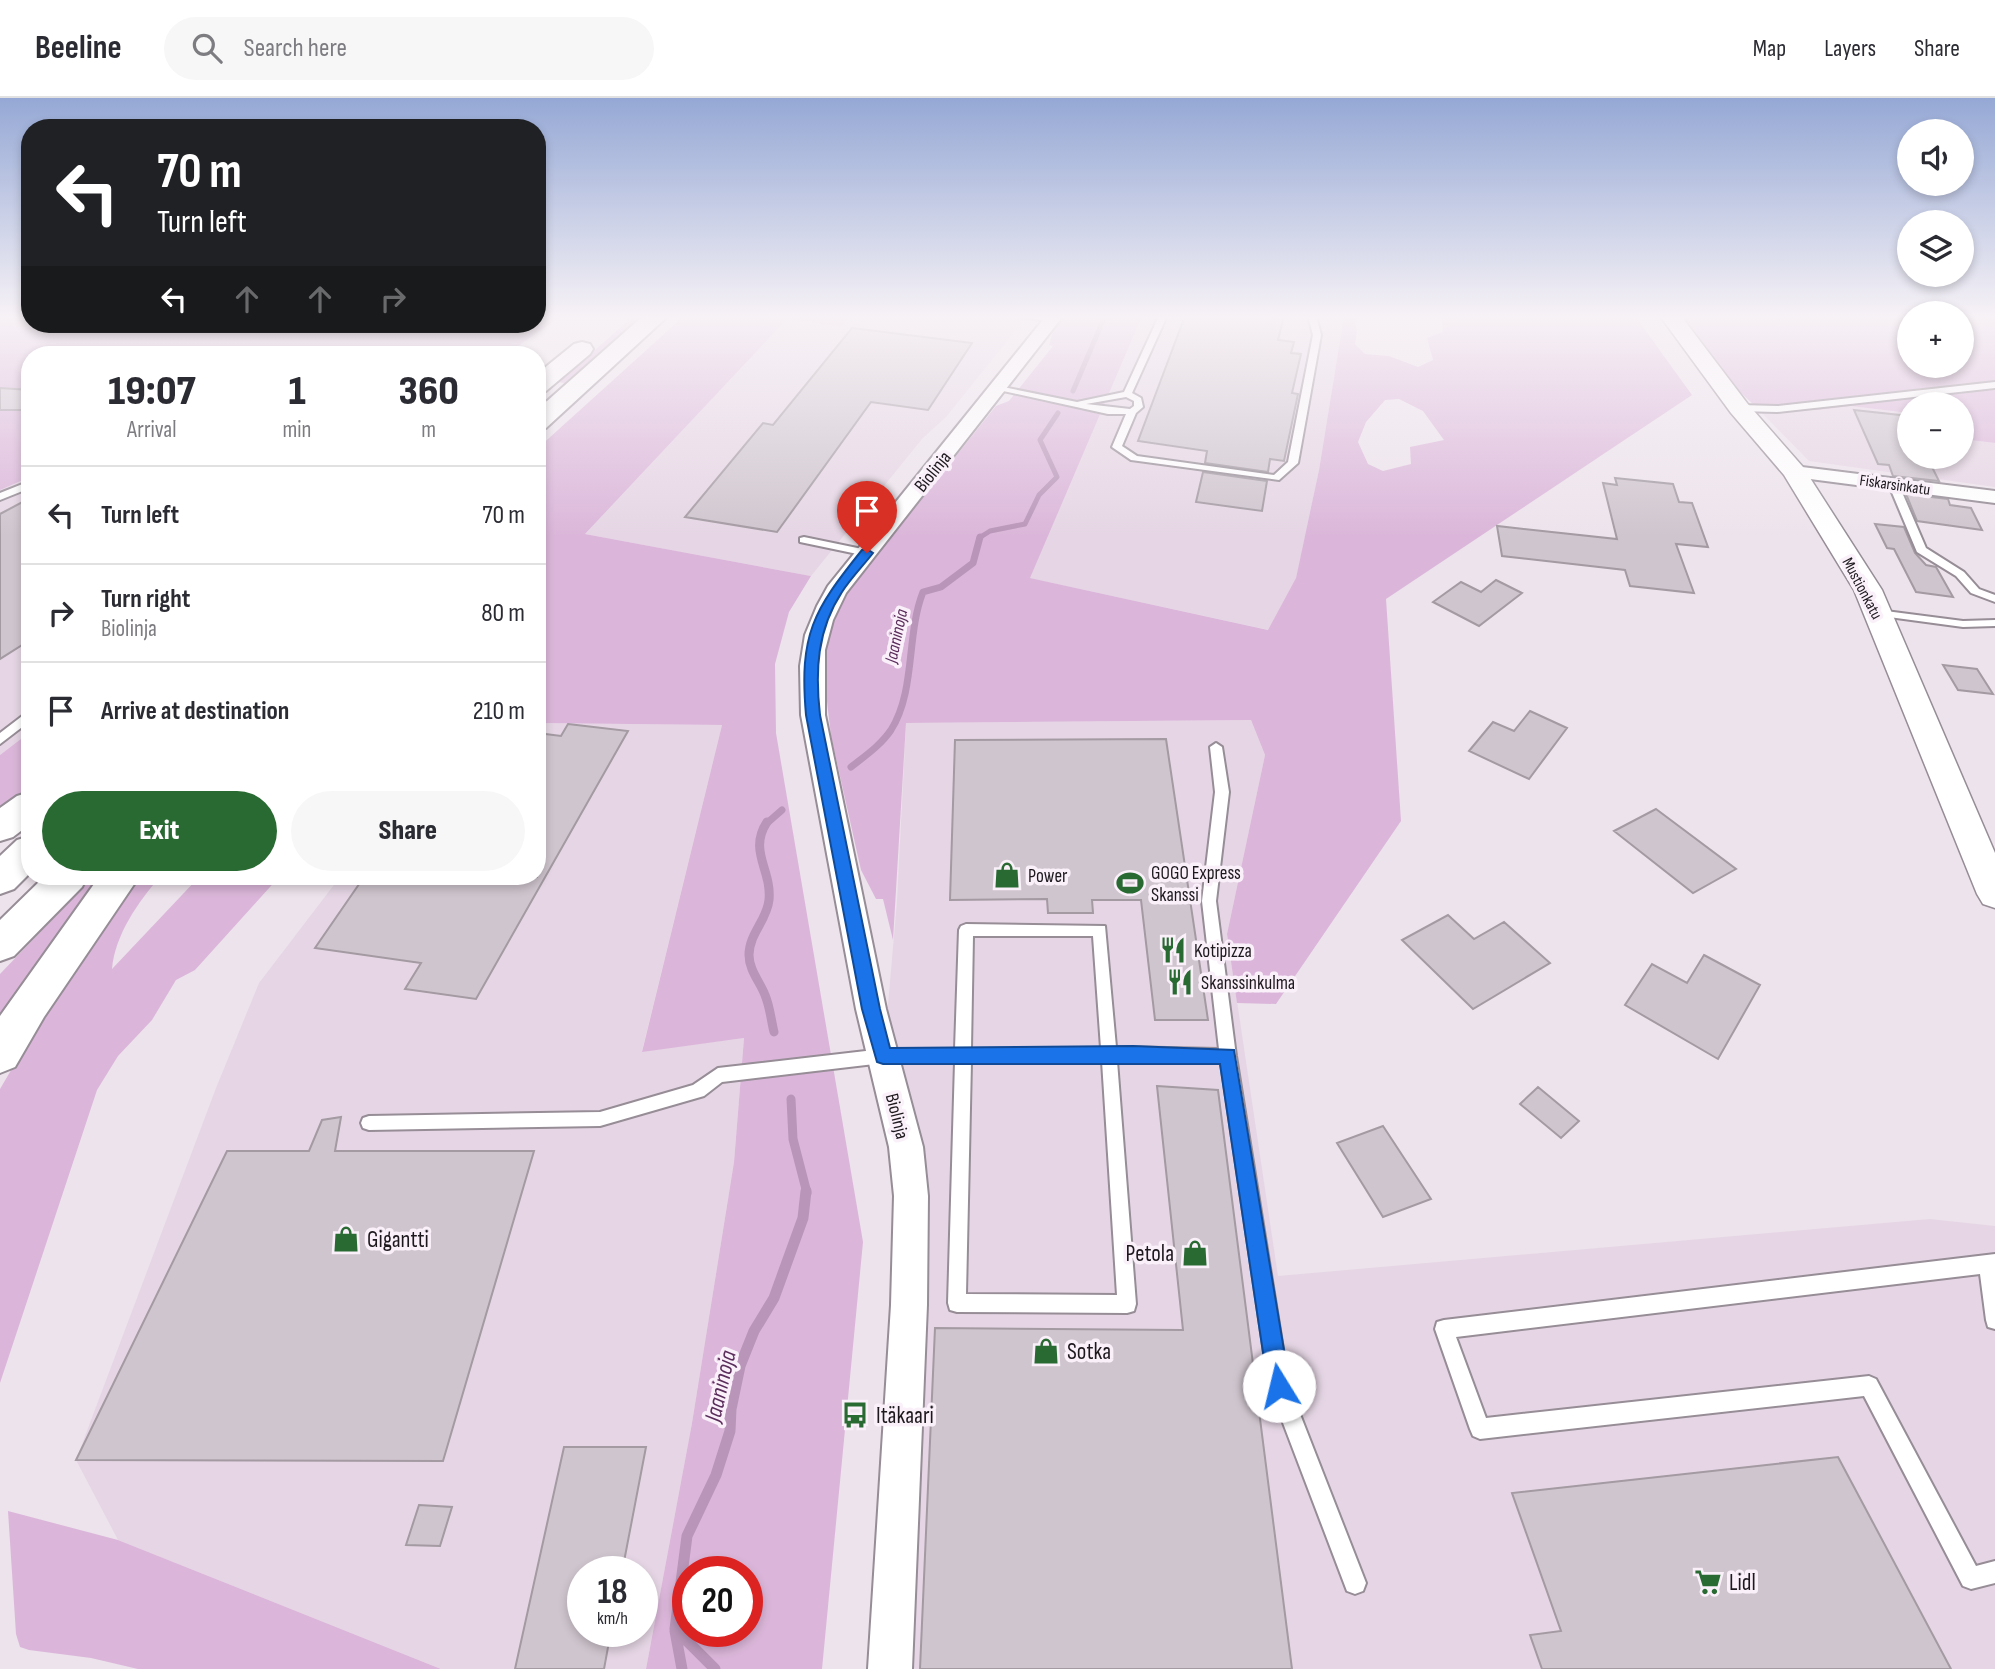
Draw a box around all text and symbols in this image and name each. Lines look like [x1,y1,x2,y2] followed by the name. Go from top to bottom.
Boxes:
[164,17,654,80] search box
[35,28,122,68] text: Beeline
[188,29,226,67] icon: search
[244,33,347,64] text: Search here
[1753,34,1786,63] text: Map
[1824,34,1876,63] text: Layers
[1914,34,1960,63] text: Share
[1897,119,1974,469] map controls
[1897,119,1974,196] button: sound
[157,143,242,202] text: 70 m
[42,147,133,238] icon: left
[157,203,247,242] text: Turn left
[1897,210,1974,287] button: layers
[155,280,193,318] icon: left
[228,280,266,318] icon: ahead
[301,280,339,318] icon: ahead
[374,280,412,318] icon: right
[1897,301,1974,378] button: +
[108,366,195,417] text: 19:07
[288,366,306,417] text: 1
[399,366,459,417] text: 360
[1897,392,1974,469] button: −
[127,416,177,444] text: Arrival
[283,416,311,444] text: min
[421,416,436,444] text: m
[910,447,957,497] street label: Biolinja
[1858,471,1931,500] street label: Fiskarsinkatu
[837,481,897,553] pin
[848,492,886,530] icon: arrive
[42,496,80,534] icon: left
[101,500,179,531] text: Turn left
[482,500,525,531] text: 70 m
[1838,555,1886,623] street label: Mustionkatu
[101,584,190,615] text: Turn right
[42,594,80,632] icon: right
[481,598,525,629] text: 80 m
[880,607,913,666] water label: Jaaninoja
[101,615,157,643] text: Biolinja
[42,692,80,730] icon: arrive
[101,696,289,727] text: Arrive at destination
[473,696,525,727] text: 210 m
[42,791,277,871] button: Exit
[291,791,525,871] button: Share
[992,860,1022,890] shop icon: Power
[1151,862,1241,907] place label: GOGO Express Skanssi
[1028,865,1068,888] place label: Power
[1115,868,1145,898] sports icon: GOGO Express Skanssi
[1158,935,1188,965] restaurant icon: Kotipizza
[1194,940,1252,963] place label: Kotipizza
[1165,967,1195,997] restaurant icon: Skanssinkulma
[1201,972,1295,995] place label: Skanssinkulma
[880,1091,913,1142] street label: Biolinja
[331,1224,361,1254] shop icon: Gigantti
[367,1226,429,1254] place label: Gigantti
[1180,1238,1210,1268] shop icon: Petola
[1126,1240,1174,1268] place label: Petola
[1031,1336,1061,1366] shop icon: Sotka
[1067,1338,1111,1366] place label: Sotka
[698,1347,743,1427] water label: Jaaninoja
[1242,1349,1316,1423] position arrow
[840,1400,870,1430] bus stop icon: Itäkaari
[876,1402,934,1430] place label: Itäkaari
[672,1556,763,1647] speed limit sign: 20
[1693,1567,1723,1597] supermarket icon: Lidl
[1729,1569,1756,1597] place label: Lidl
[597,1571,628,1614] text: 18
[597,1608,628,1629] text: km/h

